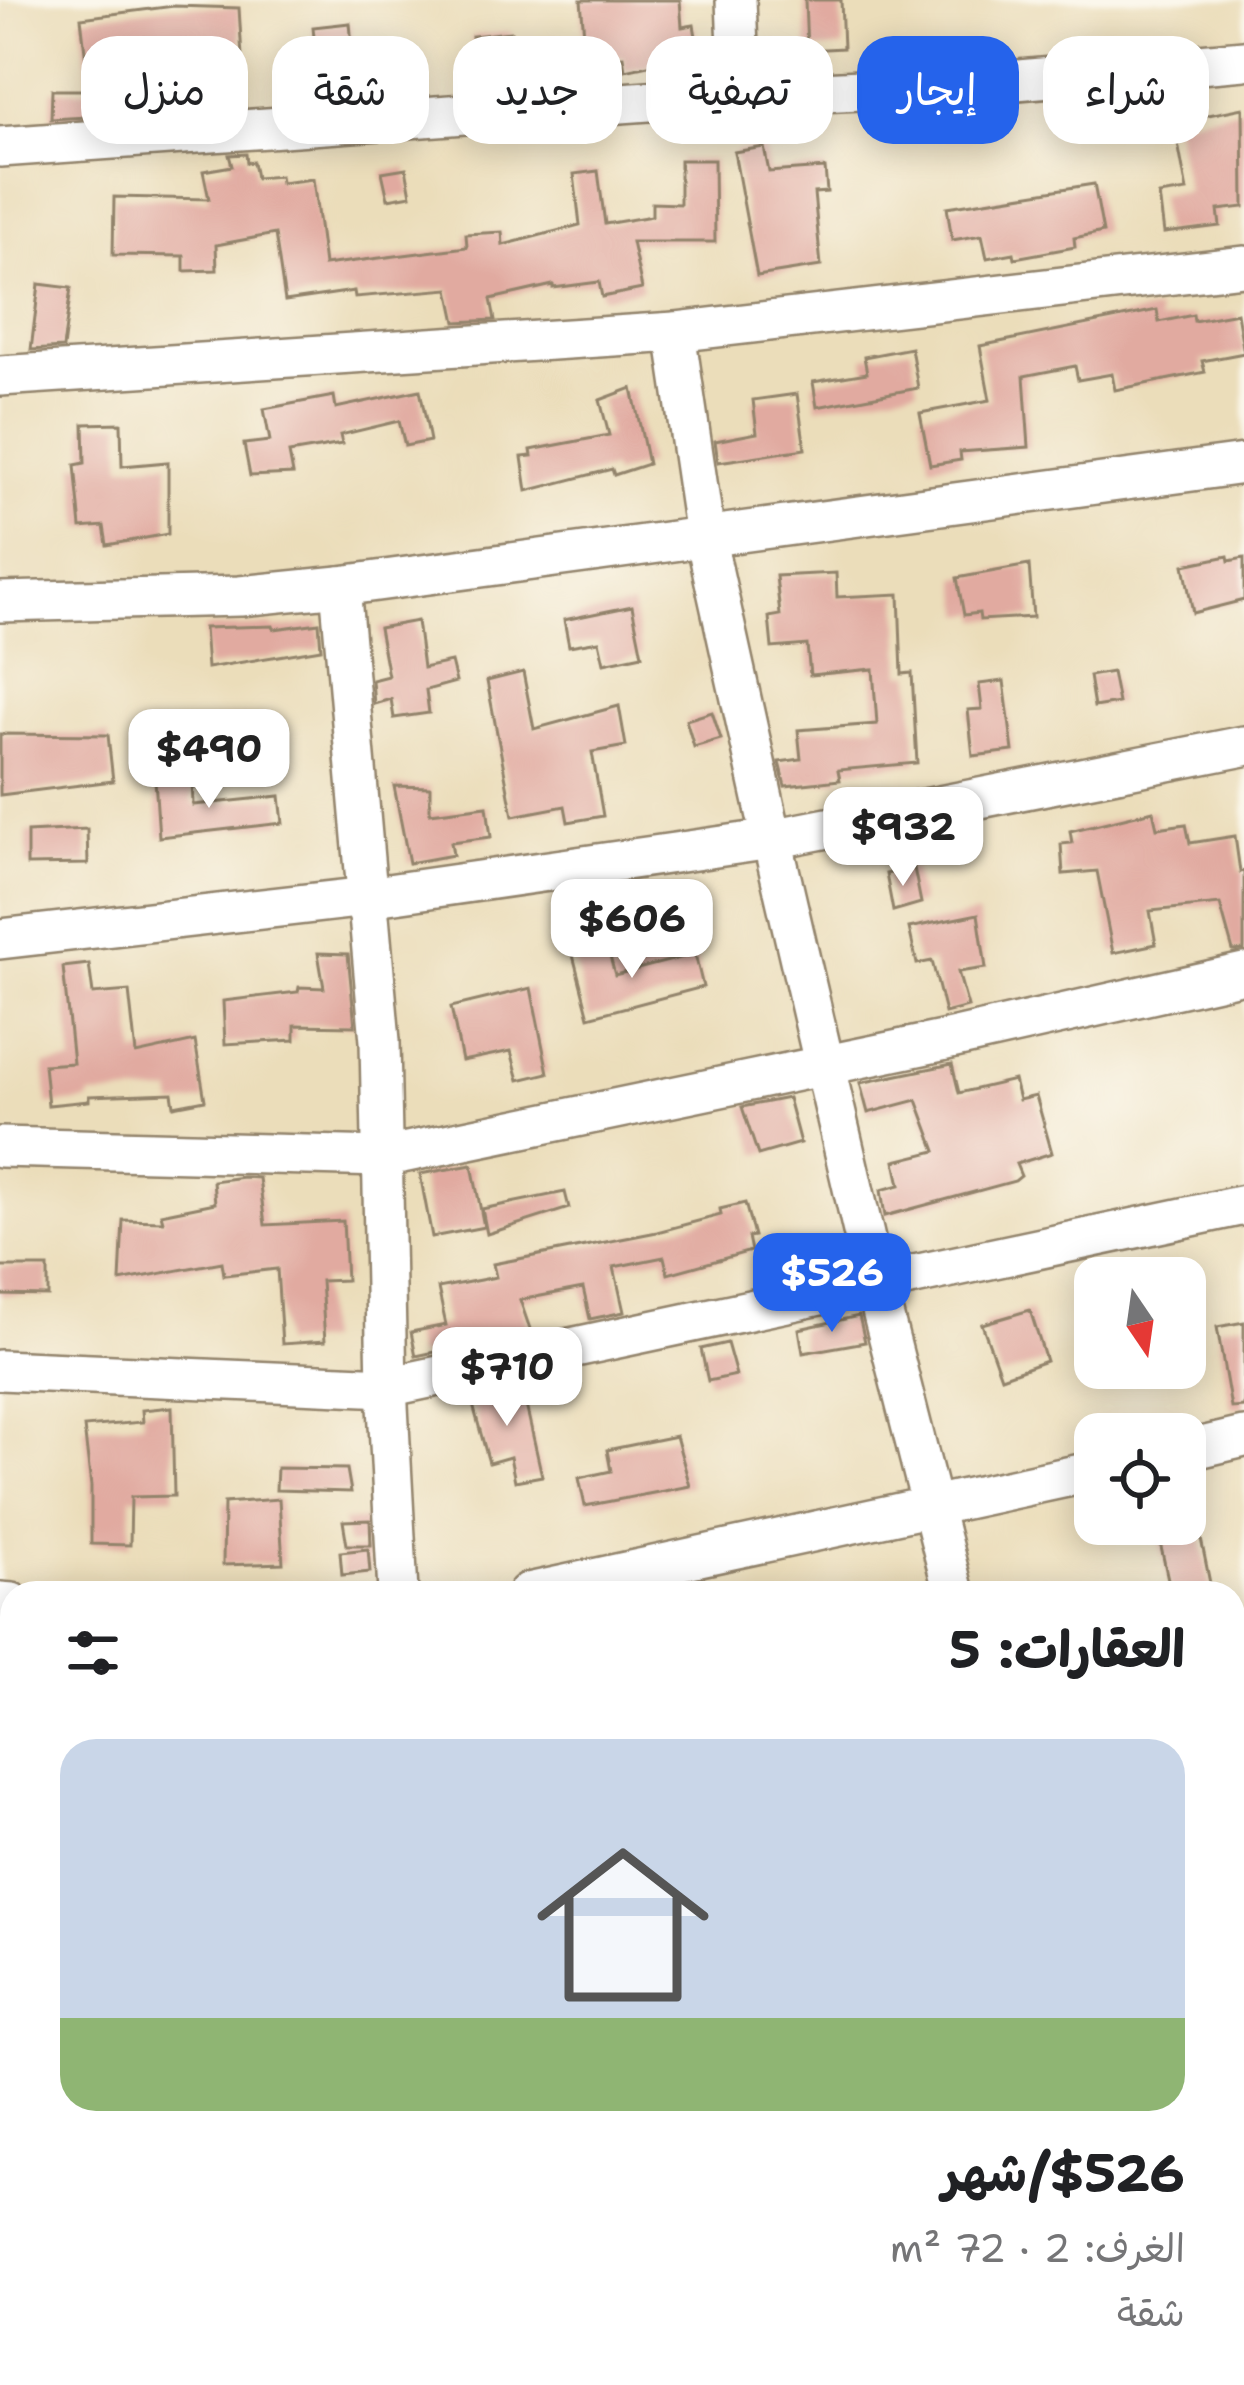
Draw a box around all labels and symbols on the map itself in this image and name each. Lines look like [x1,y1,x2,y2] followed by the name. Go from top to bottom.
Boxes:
[138,709,280,811] pin: $490
[832,787,974,889] pin: $932
[561,879,703,981] pin: $606
[761,1233,903,1335] pin: $526
[1074,1257,1206,1389] north arrow
[436,1327,578,1429] pin: $710

